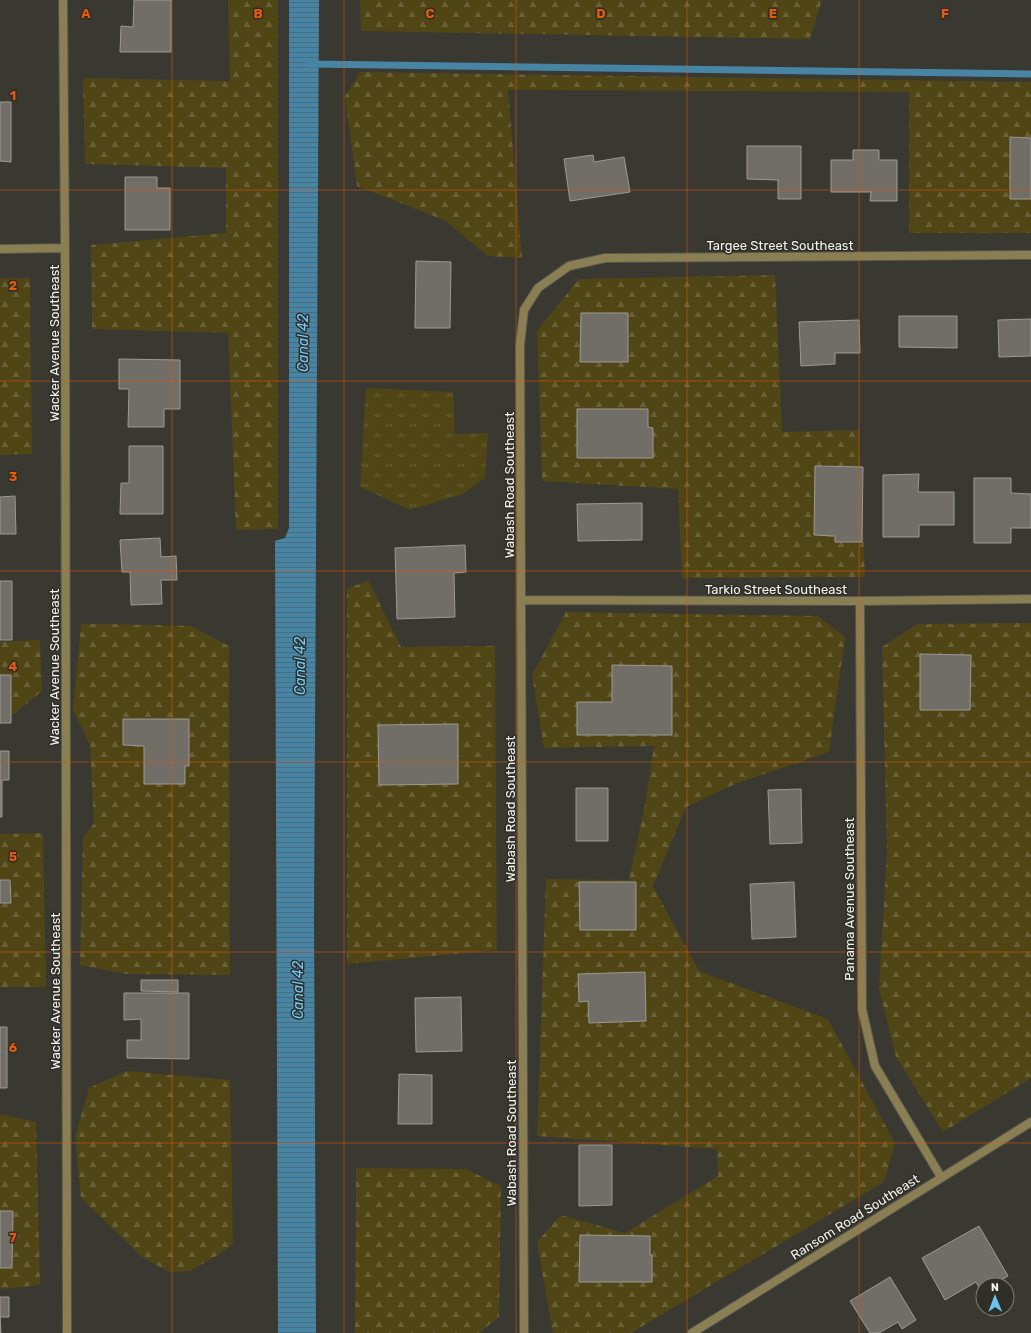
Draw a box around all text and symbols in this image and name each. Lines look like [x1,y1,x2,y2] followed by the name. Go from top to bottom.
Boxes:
[81,6,91,21] text: A
[253,6,263,21] text: B
[425,6,435,21] text: C
[596,6,606,21] text: D
[769,6,777,21] text: E
[941,6,949,21] text: F
[10,88,16,103] text: 1
[706,238,854,254] street label: Targee Street Southeast
[47,265,62,421] street label: Wacker Avenue Southeast
[9,278,17,293] text: 2
[295,313,312,372] water label: Canal 42
[502,412,517,558] street label: Wabash Road Southeast
[9,469,18,484] text: 3
[705,582,847,597] street label: Tarkio Street Southeast
[47,589,62,745] street label: Wacker Avenue Southeast
[292,636,309,695] water label: Canal 42
[9,659,18,674] text: 4
[503,736,518,882] street label: Wabash Road Southeast
[842,817,857,981] street label: Panama Avenue Southeast
[9,849,17,864] text: 5
[48,913,63,1069] street label: Wacker Avenue Southeast
[290,960,307,1019] water label: Canal 42
[9,1040,18,1055] text: 6
[504,1060,519,1206] street label: Wabash Road Southeast
[788,1171,922,1263] street label: Ransom Road Southeast
[9,1230,17,1245] text: 7
[975,1277,1015,1317] north arrow
[991,1281,999,1294] text: N

